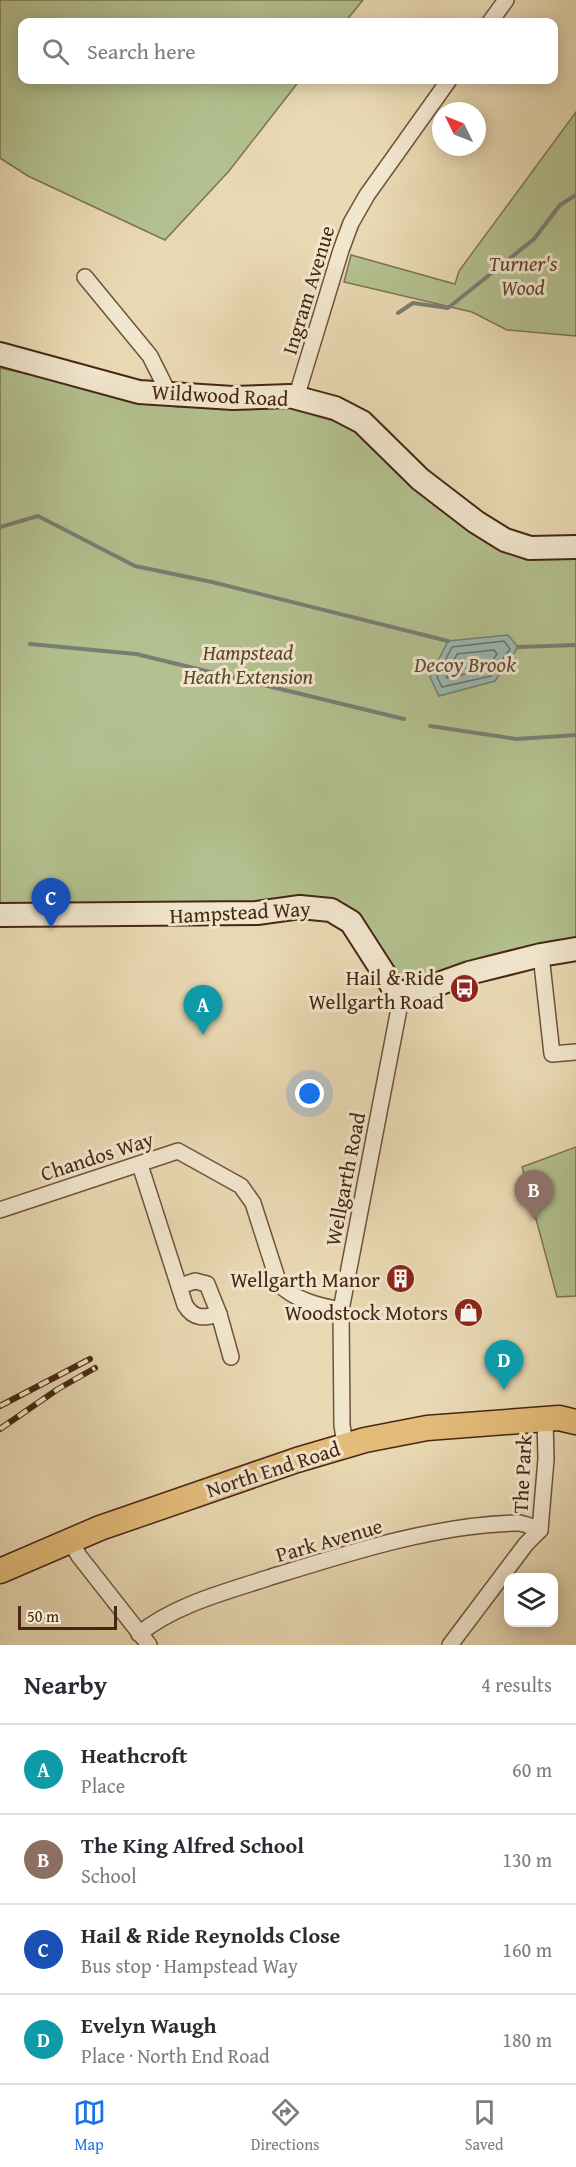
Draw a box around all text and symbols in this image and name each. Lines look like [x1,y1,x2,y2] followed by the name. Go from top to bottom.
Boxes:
[18,18,558,84] search box
[39,35,72,68] icon: search
[87,35,196,67] text: Search here
[432,102,486,156] north arrow
[274,222,342,358] street label: Ingram Avenue
[489,248,558,303] park label: Turner's Wood
[151,376,290,414] street label: Wildwood Road
[182,637,313,692] park label: Hampstead Heath Extension
[413,648,517,680] water label: Decoy Brook
[32,878,70,928] pin: C
[169,893,312,931] street label: Hampstead Way
[309,962,445,1017] place label: Hail & Ride Wellgarth Road
[449,973,481,1005] bus stop icon: Hail & Ride Wellgarth Road
[184,986,222,1035] pin: A
[295,1079,324,1108] your location
[317,1109,373,1248] street label: Wellgarth Road
[36,1123,158,1189] street label: Chandos Way
[514,1170,554,1220] pin: B
[385,1263,417,1295] building icon: Wellgarth Manor
[230,1264,380,1295] place label: Wellgarth Manor
[453,1296,485,1328] shop icon: Woodstock Motors
[285,1297,448,1328] place label: Woodstock Motors
[484,1340,524,1390] pin: D
[202,1433,345,1505] street label: North End Road
[504,1434,540,1514] street label: The Park
[272,1510,386,1570] street label: Park Avenue
[504,1573,558,1627] map controls
[504,1573,558,1627] button: layers
[18,1603,117,1630] scale bar
[27,1604,59,1628] text: 50 m
[24,1665,107,1704] text: Nearby
[481,1670,552,1699] text: 4 results
[81,1739,187,1771] text: Heathcroft
[37,1755,50,1784] text: A
[512,1755,552,1784] text: 60 m
[81,1771,125,1800] text: Place
[81,1829,304,1861] text: The King Alfred School
[37,1845,50,1874] text: B
[502,1845,552,1874] text: 130 m
[81,1861,137,1890] text: School
[81,1919,340,1951] text: Hail & Ride Reynolds Close
[38,1935,49,1964] text: C
[502,1935,552,1964] text: 160 m
[81,1951,298,1980] text: Bus stop · Hampstead Way
[81,2009,217,2041] text: Evelyn Waugh
[37,2025,50,2054] text: D
[502,2025,552,2054] text: 180 m
[81,2041,270,2070] text: Place · North End Road
[73,2096,106,2156] tab: Map
[251,2096,320,2156] tab: Directions
[465,2096,503,2156] tab: Saved

